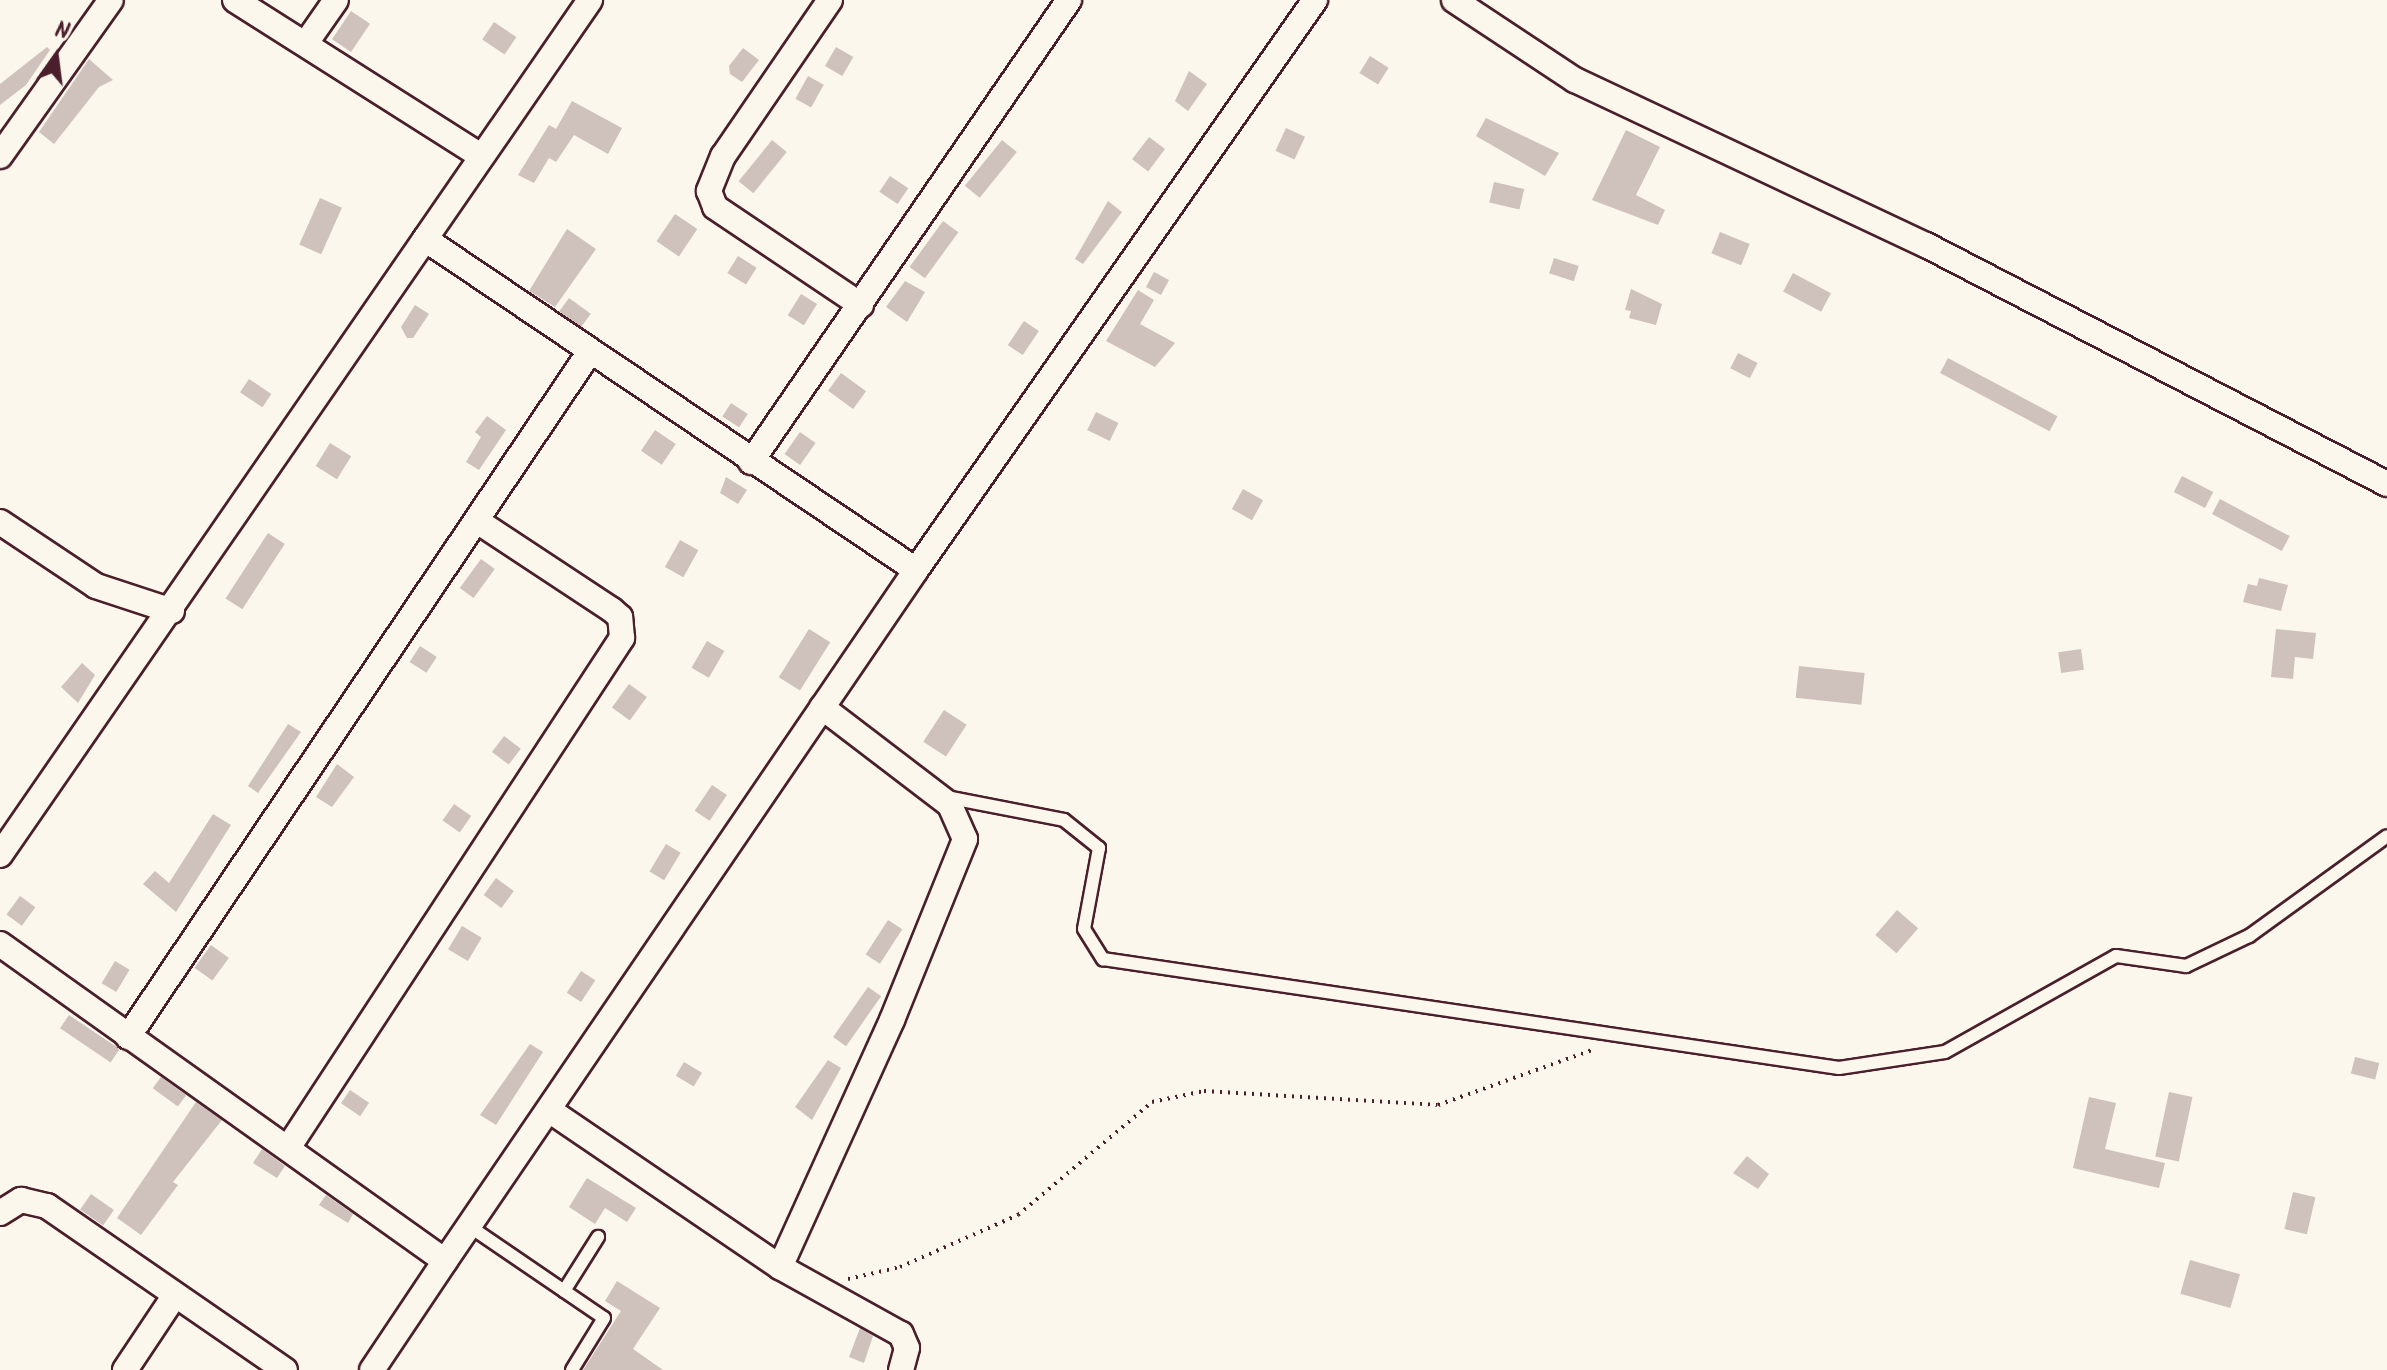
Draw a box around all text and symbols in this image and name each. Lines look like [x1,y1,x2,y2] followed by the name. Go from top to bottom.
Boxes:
[51,14,73,51] text: N
[16,16,96,96] north arrow

